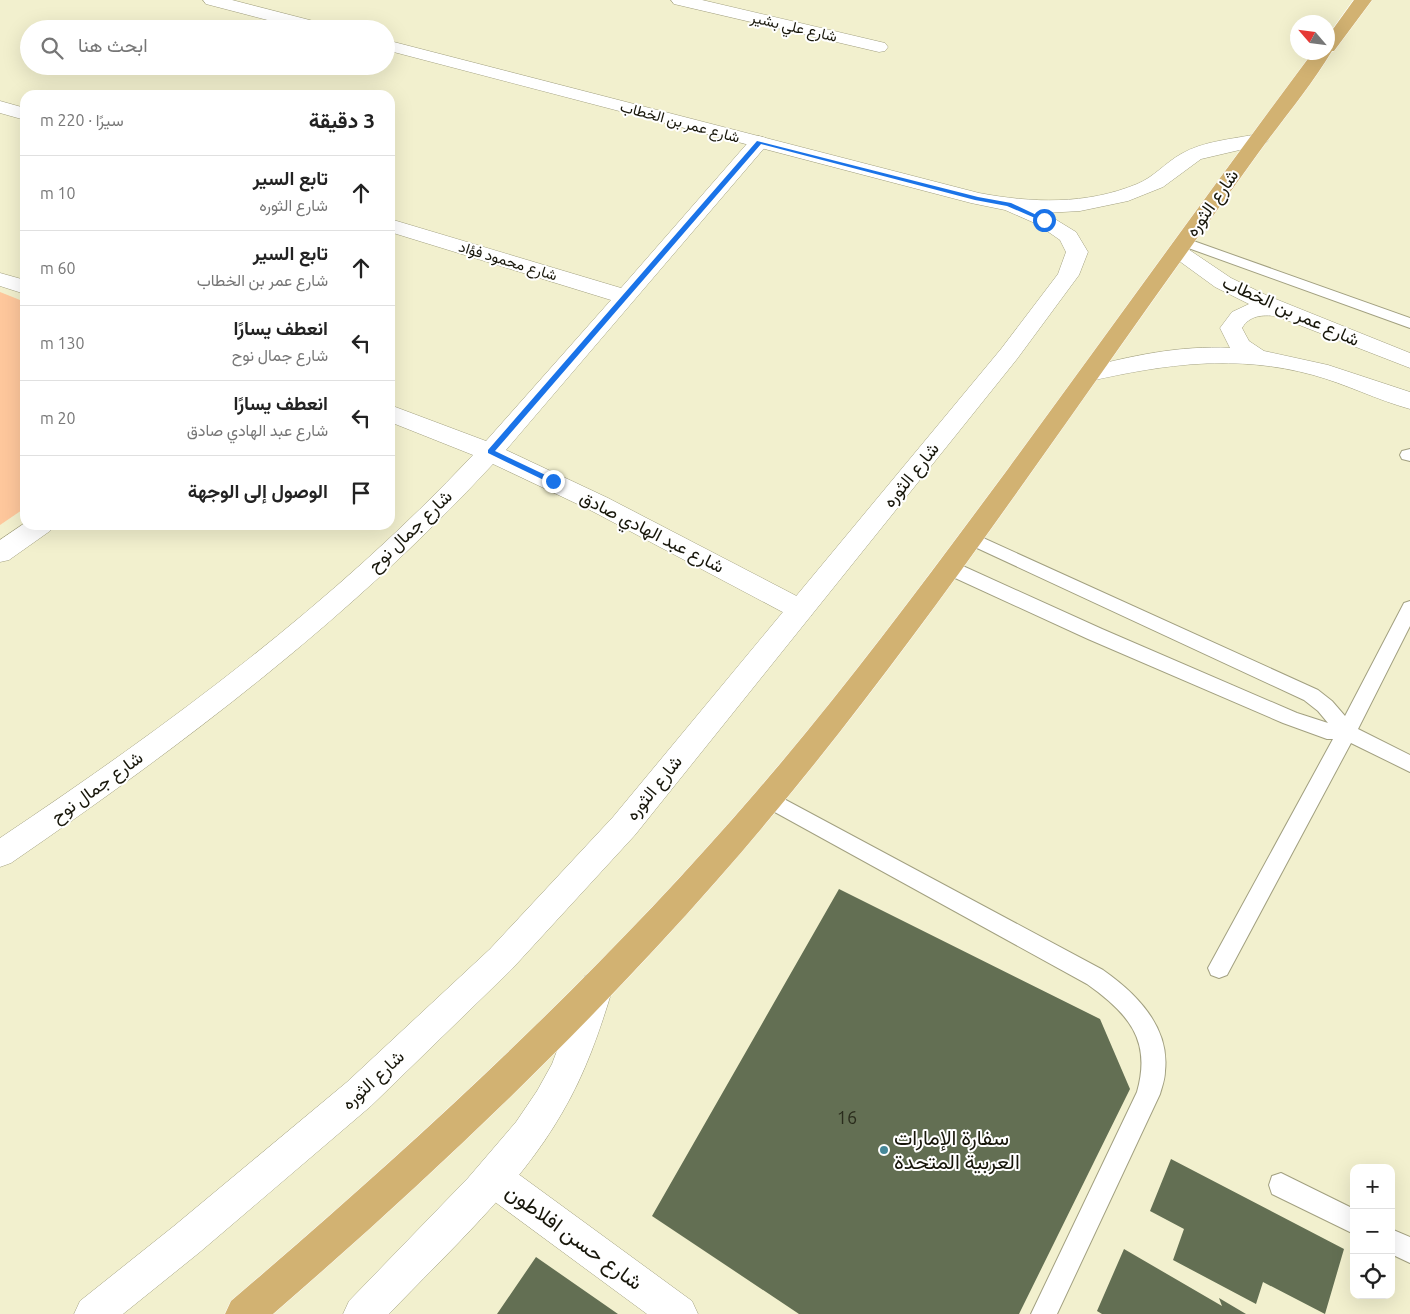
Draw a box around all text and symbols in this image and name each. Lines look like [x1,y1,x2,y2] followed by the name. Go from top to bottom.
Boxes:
[747,8,839,50] street label: شارع علي بشير
[1290,15,1335,60] north arrow
[20,20,395,75] search box
[38,34,66,62] icon: search
[78,34,148,56] text: ابحث هنا
[618,97,742,149] street label: شارع عمر بن الخطاب
[309,108,375,132] text: 3 دقيقة
[40,111,124,129] text: سيرًا · 220 m
[1181,165,1244,242] street label: شارع الثوره
[253,167,328,189] text: تابع السير
[347,179,375,207] icon: ahead
[40,184,76,202] text: 10 m
[259,196,328,214] text: شارع الثوره
[1033,209,1056,232] route start
[456,237,560,286] street label: شارع محمود فؤاد
[253,242,328,264] text: تابع السير
[347,254,375,282] icon: ahead
[40,259,76,277] text: 60 m
[197,271,328,289] text: شارع عمر بن الخطاب
[1219,271,1363,352] street label: شارع عمر بن الخطاب
[234,317,328,339] text: انعطف يسارًا
[347,329,375,357] icon: left
[40,334,85,352] text: 130 m
[232,346,328,364] text: شارع جمال نوح
[234,392,328,414] text: انعطف يسارًا
[347,404,375,432] icon: left
[40,409,76,427] text: 20 m
[187,421,328,439] text: شارع عبد الهادي صادق
[878,438,945,513] street label: شارع الثوره
[542,470,565,493] route end
[347,479,375,507] icon: arrive
[188,480,328,502] text: الوصول إلى الوجهة
[363,485,457,577] street label: شارع جمال نوح
[574,486,728,581] street label: شارع عبد الهادي صادق
[47,746,148,829] street label: شارع جمال نوح
[621,751,688,826] street label: شارع الثوره
[337,1046,409,1115] street label: شارع الثوره
[837,1107,857,1127] house number: 16
[894,1125,1020,1175] place label: سفارة الإمارات العربية المتحدة
[878,1144,890,1156] marker: سفارة الإمارات العربية المتحدة
[1350,1164,1395,1299] map controls
[1350,1164,1395,1209] button: +
[500,1179,648,1296] street label: شارع حسن افلاطون
[1350,1209,1395,1254] button: −
[1350,1254,1395,1299] button: locate

